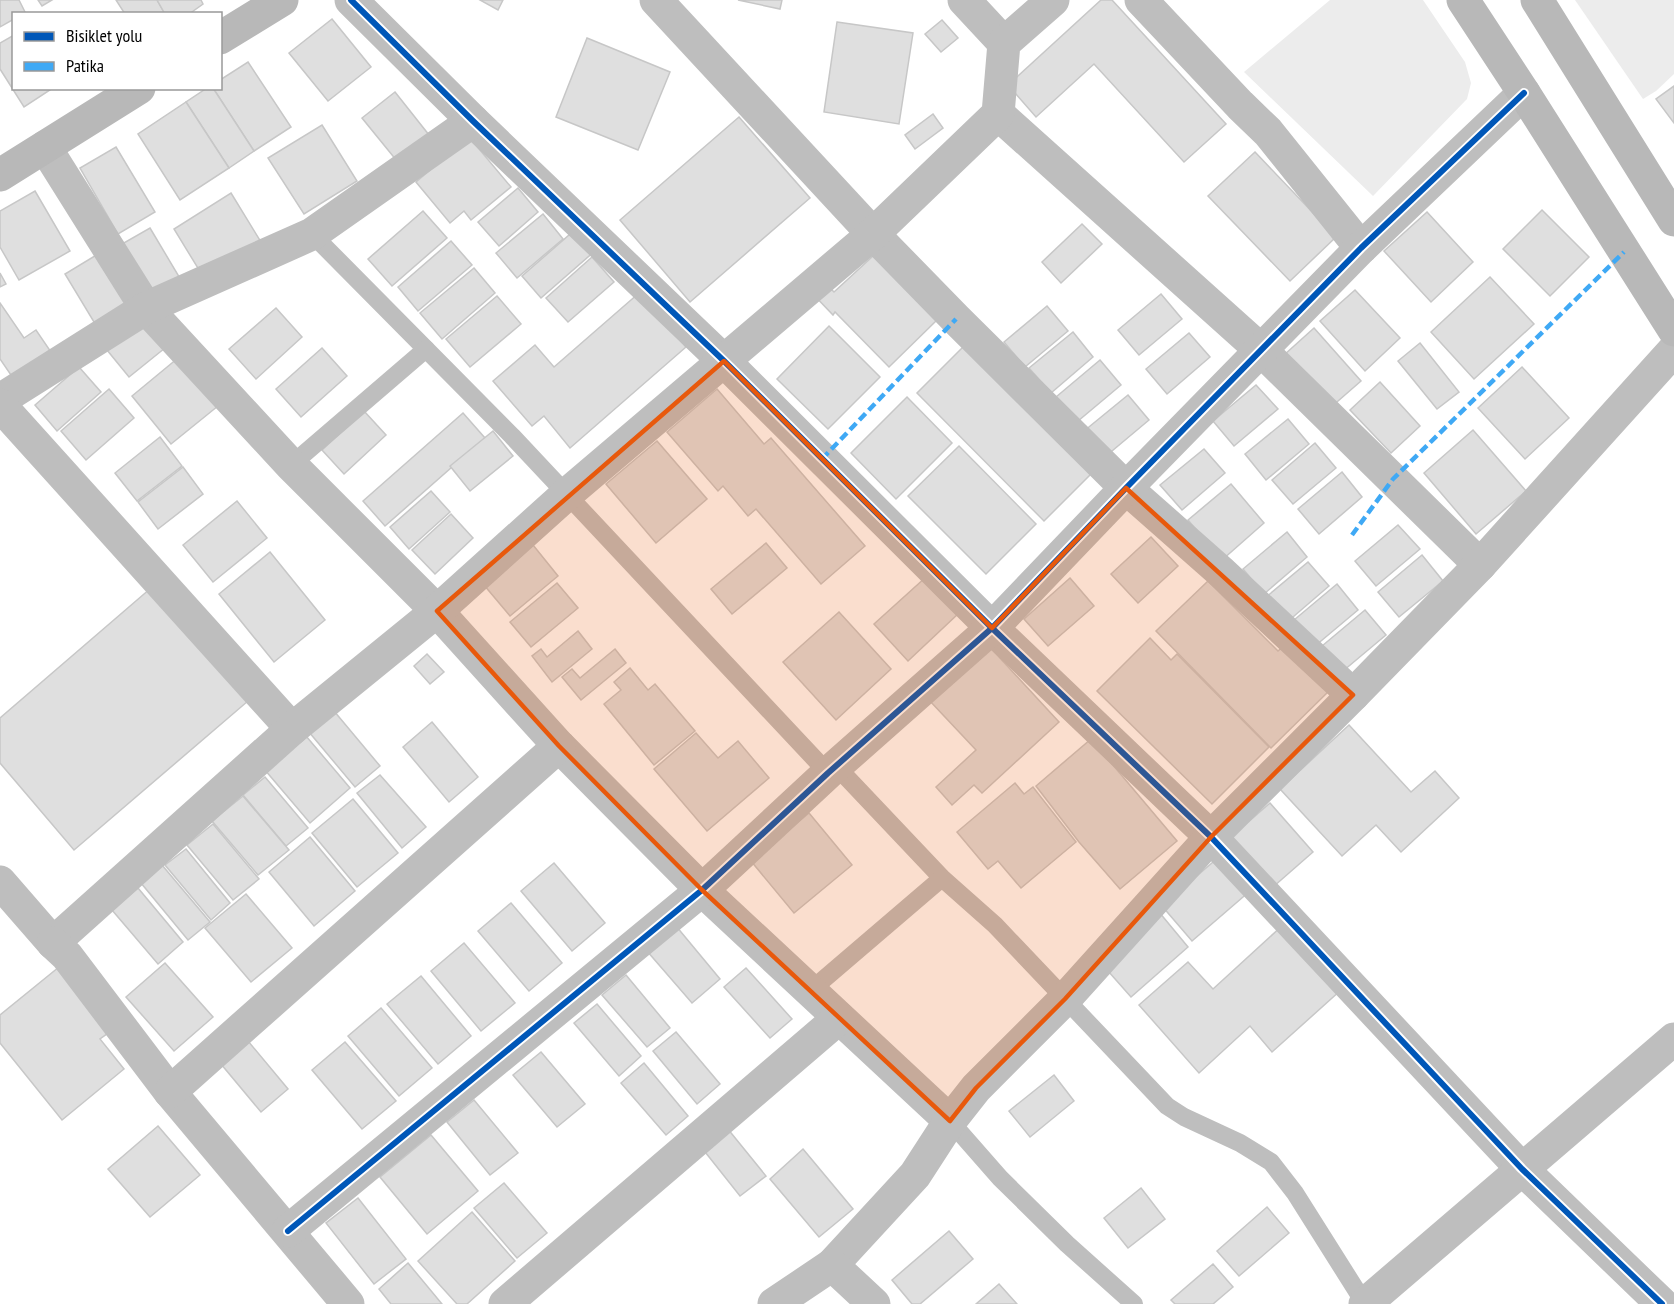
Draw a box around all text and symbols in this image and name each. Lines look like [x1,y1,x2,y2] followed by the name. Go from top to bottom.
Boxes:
[12,12,222,90] legend
[66,24,142,47] text: Bisiklet yolu
[66,54,104,77] text: Patika

